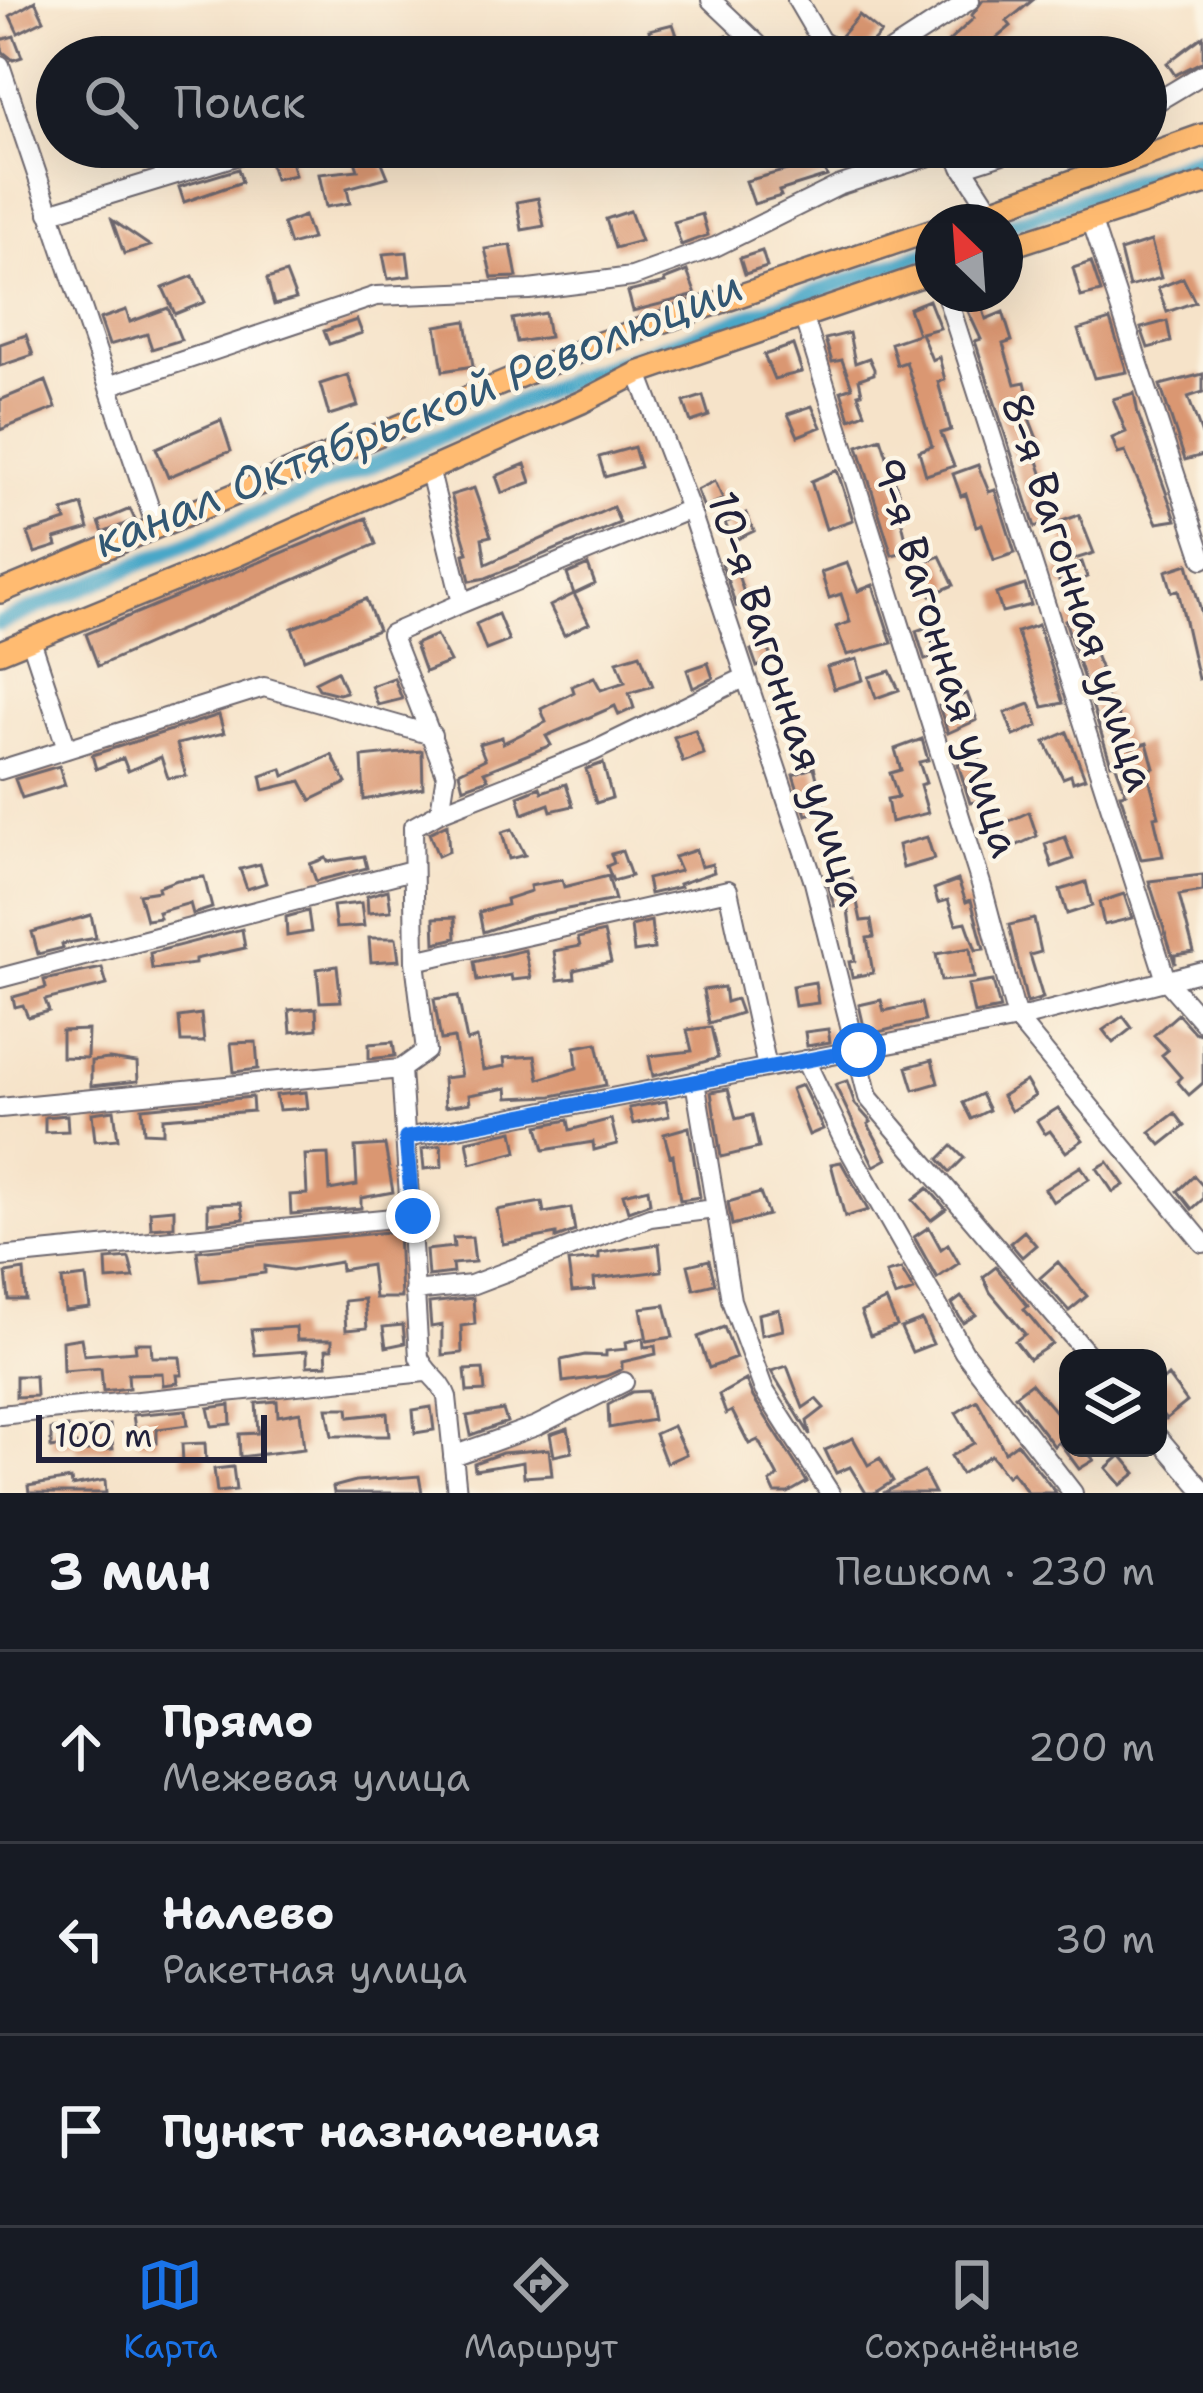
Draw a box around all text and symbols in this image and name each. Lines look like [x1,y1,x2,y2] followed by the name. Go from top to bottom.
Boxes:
[36,36,1167,168] search box
[78,69,144,135] icon: search
[174,72,305,132] text: Поиск
[915,204,1023,312] north arrow
[85,255,751,571] water label: канал Октябрьской Революции
[988,386,1170,798] street label: 8-я Вагонная улица
[860,450,1034,864] street label: 9-я Вагонная улица
[695,484,881,912] street label: 10-я Вагонная улица
[832,1023,886,1077] route start
[386,1189,440,1243] route end
[1059,1349,1167,1457] map controls
[1059,1349,1167,1457] button: layers
[36,1409,267,1462] scale bar
[54,1413,153,1458] text: 100 m
[48,1537,212,1605] text: 3 мин
[836,1545,1155,1597] text: Пешком · 230 m
[162,1691,313,1751] text: Прямо
[48,1714,114,1780] icon: ahead
[1028,1721,1155,1773] text: 200 m
[162,1751,470,1803] text: Межевая улица
[162,1883,335,1943] text: Налево
[48,1906,114,1972] icon: left
[1054,1913,1155,1965] text: 30 m
[162,1943,467,1995] text: Ракетная улица
[48,2098,114,2164] icon: arrive
[162,2101,601,2161] text: Пункт назначения
[123,2252,218,2369] tab: Карта
[464,2252,618,2369] tab: Маршрут
[864,2252,1080,2369] tab: Сохранённые

